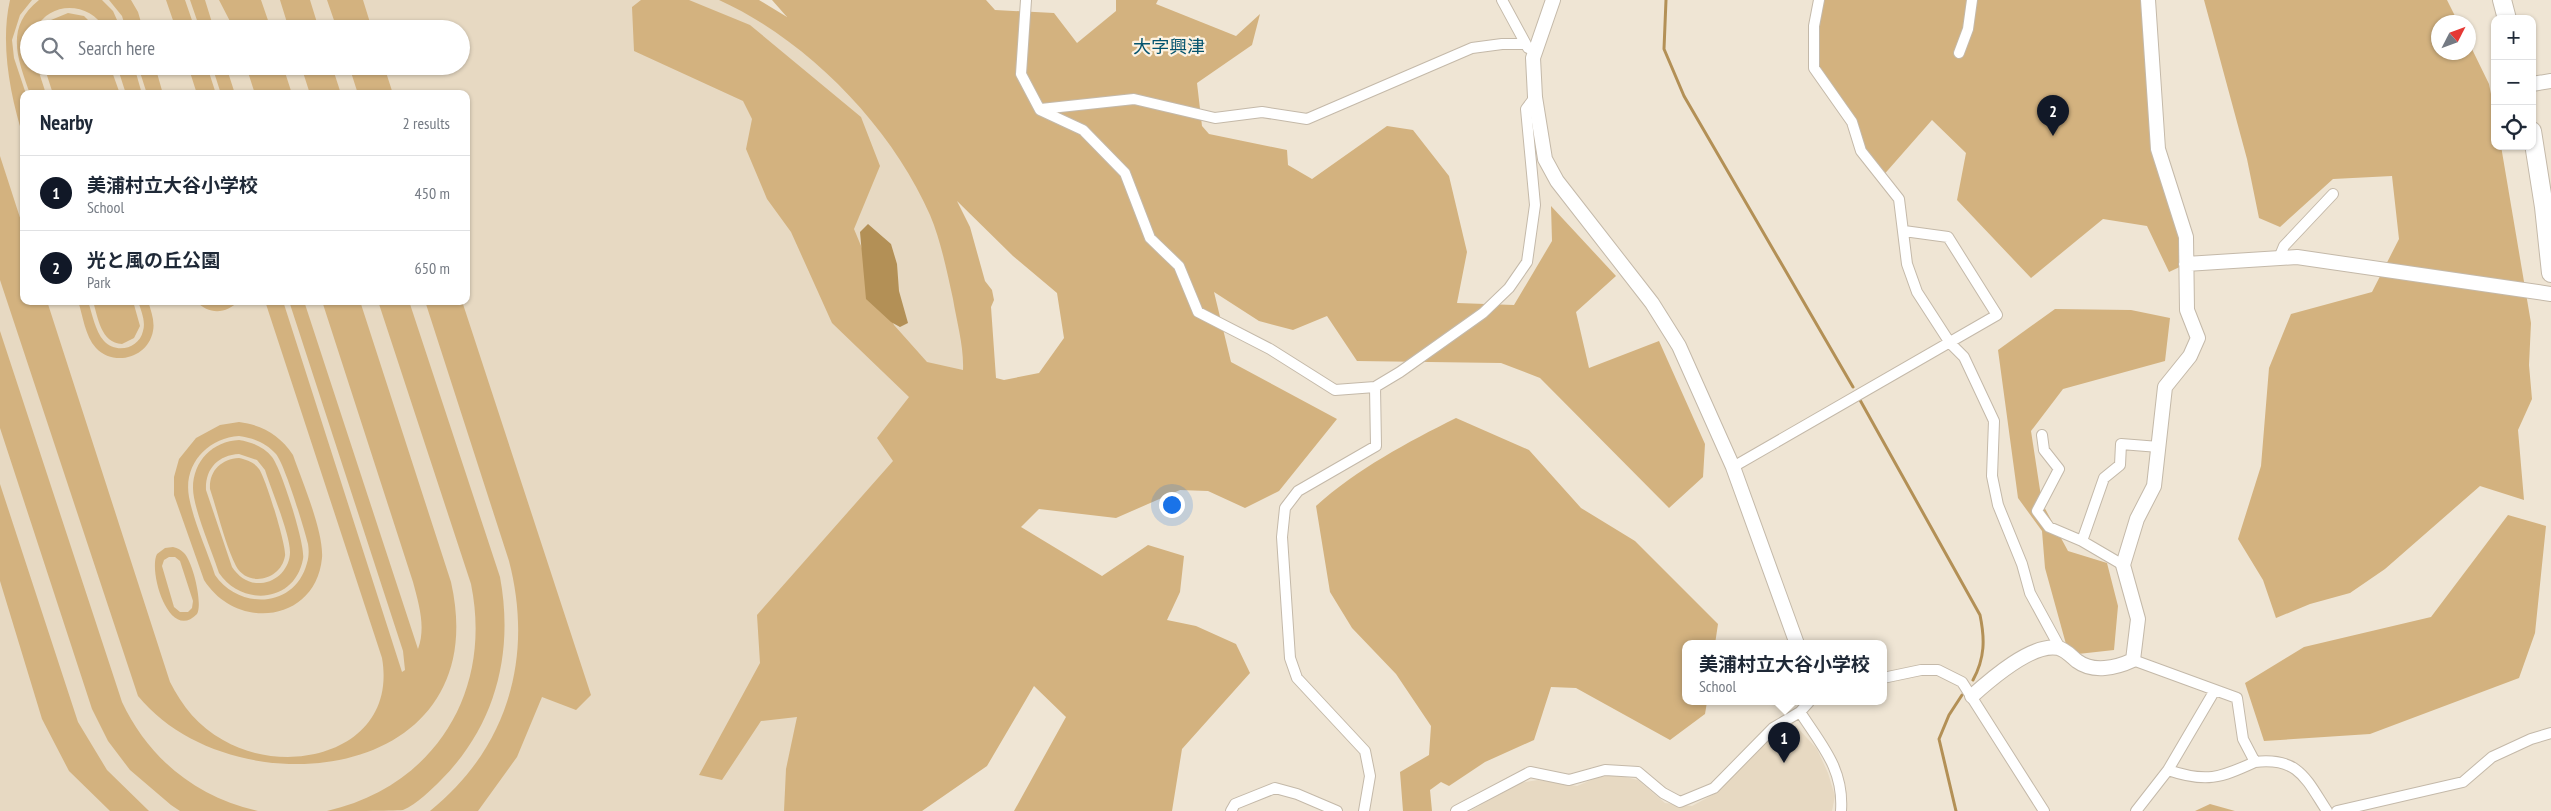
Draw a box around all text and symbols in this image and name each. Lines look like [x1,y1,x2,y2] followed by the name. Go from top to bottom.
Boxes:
[2431,15,2476,60] north arrow
[2491,15,2536,150] map controls
[2491,15,2536,60] button: +
[20,20,470,75] search box
[38,34,66,62] icon: search
[1133,35,1205,58] district label: 大字興津
[78,36,155,60] text: Search here
[2491,60,2536,105] button: −
[2037,95,2069,136] pin: 2
[2491,105,2536,150] button: locate
[40,109,93,136] text: Nearby
[403,113,450,133] text: 2 results
[87,173,258,197] text: 美浦村立大谷小学校
[52,183,60,203] text: 1
[415,183,450,203] text: 450 m
[87,197,124,217] text: School
[87,248,220,272] text: 光と風の丘公園
[52,258,60,278] text: 2
[415,258,450,278] text: 650 m
[87,272,111,292] text: Park
[1159,492,1185,518] your location
[1682,640,1887,705] popup
[1699,652,1870,676] text: 美浦村立大谷小学校
[1699,676,1736,696] text: School
[1768,722,1800,763] pin: 1

